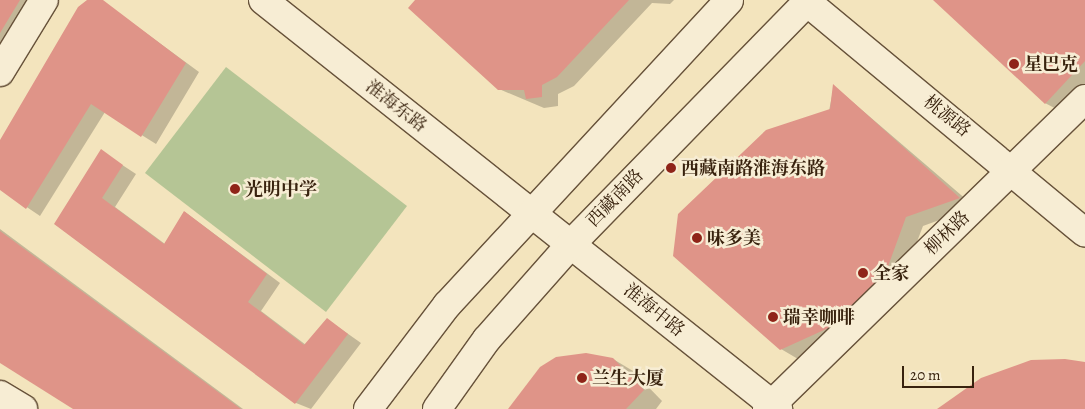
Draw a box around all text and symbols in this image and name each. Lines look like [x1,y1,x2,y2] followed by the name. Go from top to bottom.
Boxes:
[1024,53,1078,75] place label: 星巴克
[1008,58,1020,70] marker: 星巴克
[361,75,431,137] street label: 淮海东路
[919,91,975,141] street label: 桃源路
[681,157,825,179] place label: 西藏南路淮海东路
[665,162,677,174] marker: 西藏南路淮海东路
[582,165,648,231] street label: 西藏南路
[245,178,317,200] place label: 光明中学
[229,183,241,195] marker: 光明中学
[920,206,974,260] street label: 柳林路
[707,227,761,249] place label: 味多美
[691,232,703,244] marker: 味多美
[873,262,909,284] place label: 全家
[857,267,869,279] marker: 全家
[619,279,689,341] street label: 淮海中路
[783,306,855,328] place label: 瑞幸咖啡
[767,311,779,323] marker: 瑞幸咖啡
[905,356,978,388] scale bar
[910,365,941,385] text: 20 m
[592,367,664,389] place label: 兰生大厦
[576,372,588,384] marker: 兰生大厦

